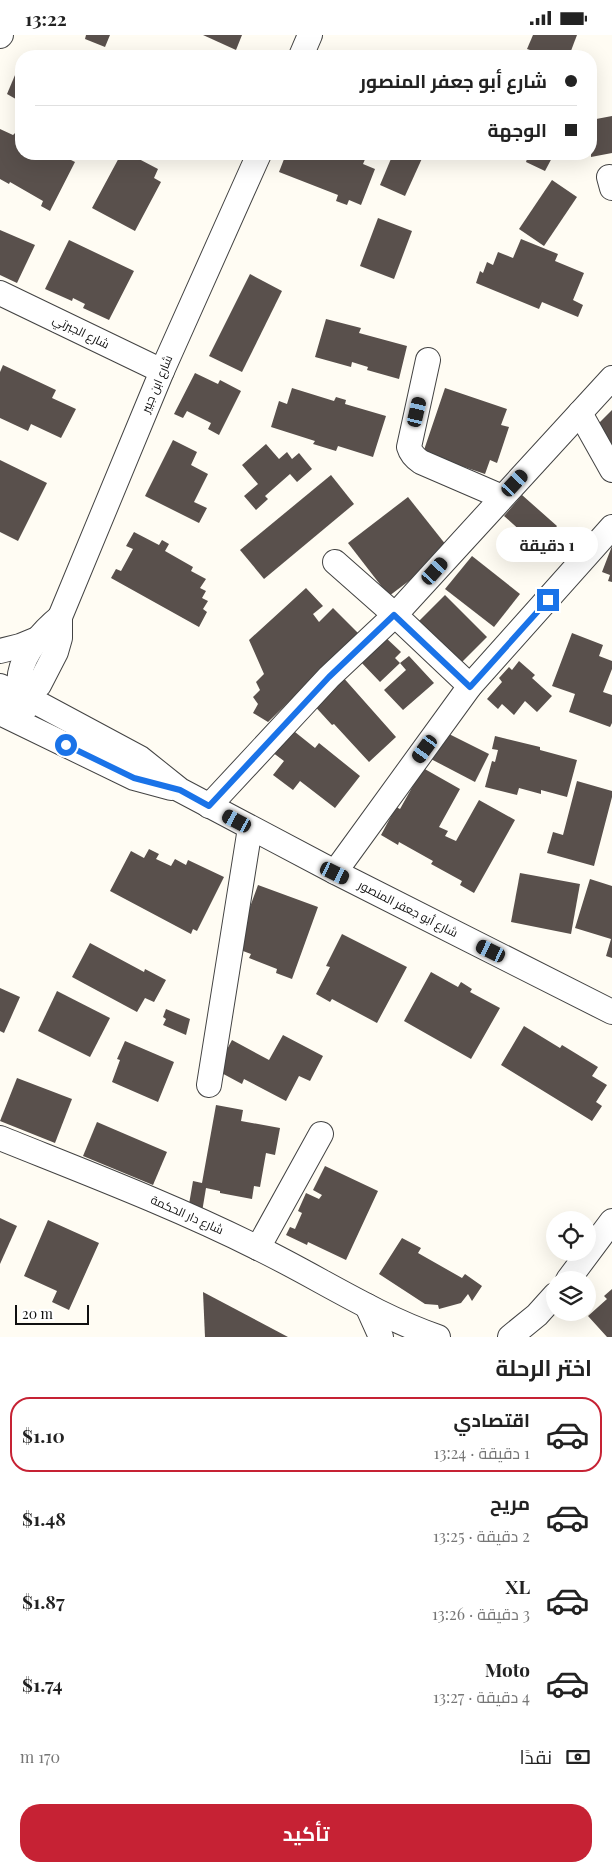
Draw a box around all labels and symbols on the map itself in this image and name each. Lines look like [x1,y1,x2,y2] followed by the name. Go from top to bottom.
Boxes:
[49,311,112,354] street label: شارع الجبرتي
[136,352,176,416] street label: شارع ابن جبير
[406,396,427,428] car
[499,467,530,499] car
[497,527,599,563] callout: 1 دقيقة
[419,555,450,587] car
[537,589,559,611] route end
[410,732,439,766] car
[55,734,77,756] route start
[220,807,253,835] car
[318,860,351,886] car
[355,876,461,941] street label: شارع أبو جعفر المنصور
[474,938,507,964] car
[148,1191,226,1238] street label: شارع دار الحكمة
[15,1302,89,1325] scale bar

